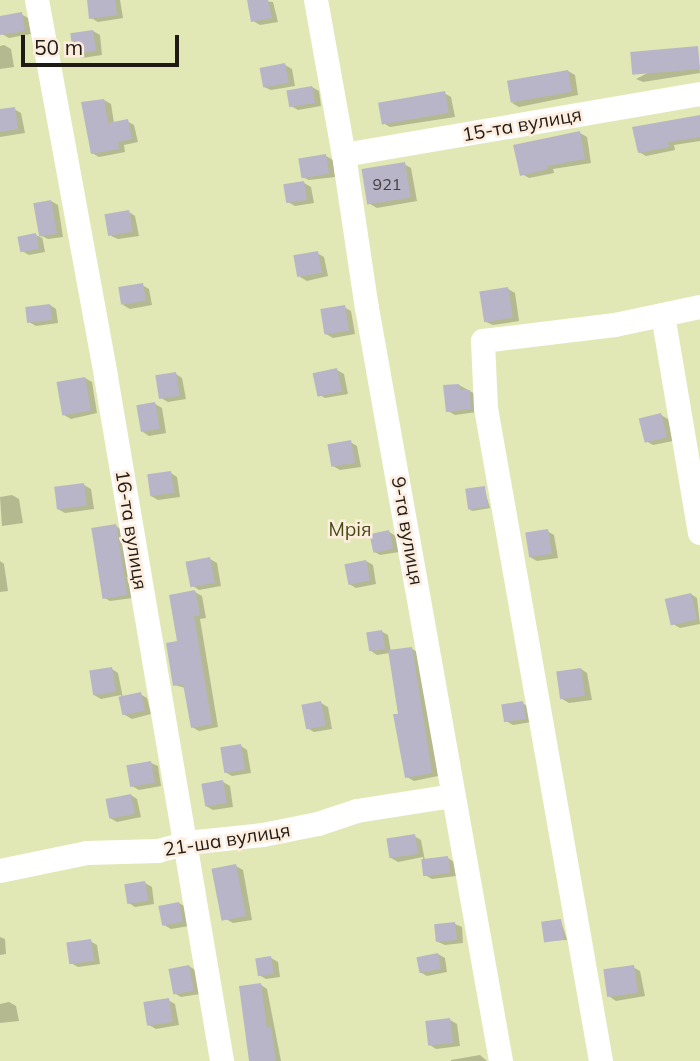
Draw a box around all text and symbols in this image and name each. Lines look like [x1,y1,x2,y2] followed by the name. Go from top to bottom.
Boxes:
[24,21,182,65] scale bar
[34,34,83,60] text: 50 m
[460,103,584,147] street label: 15-та вулиця
[373,174,401,194] house number: 921
[110,468,152,592] street label: 16-та вулиця
[386,475,428,587] street label: 9-та вулиця
[328,519,372,541] park label: Мрія
[162,819,292,861] street label: 21-ша вулиця

